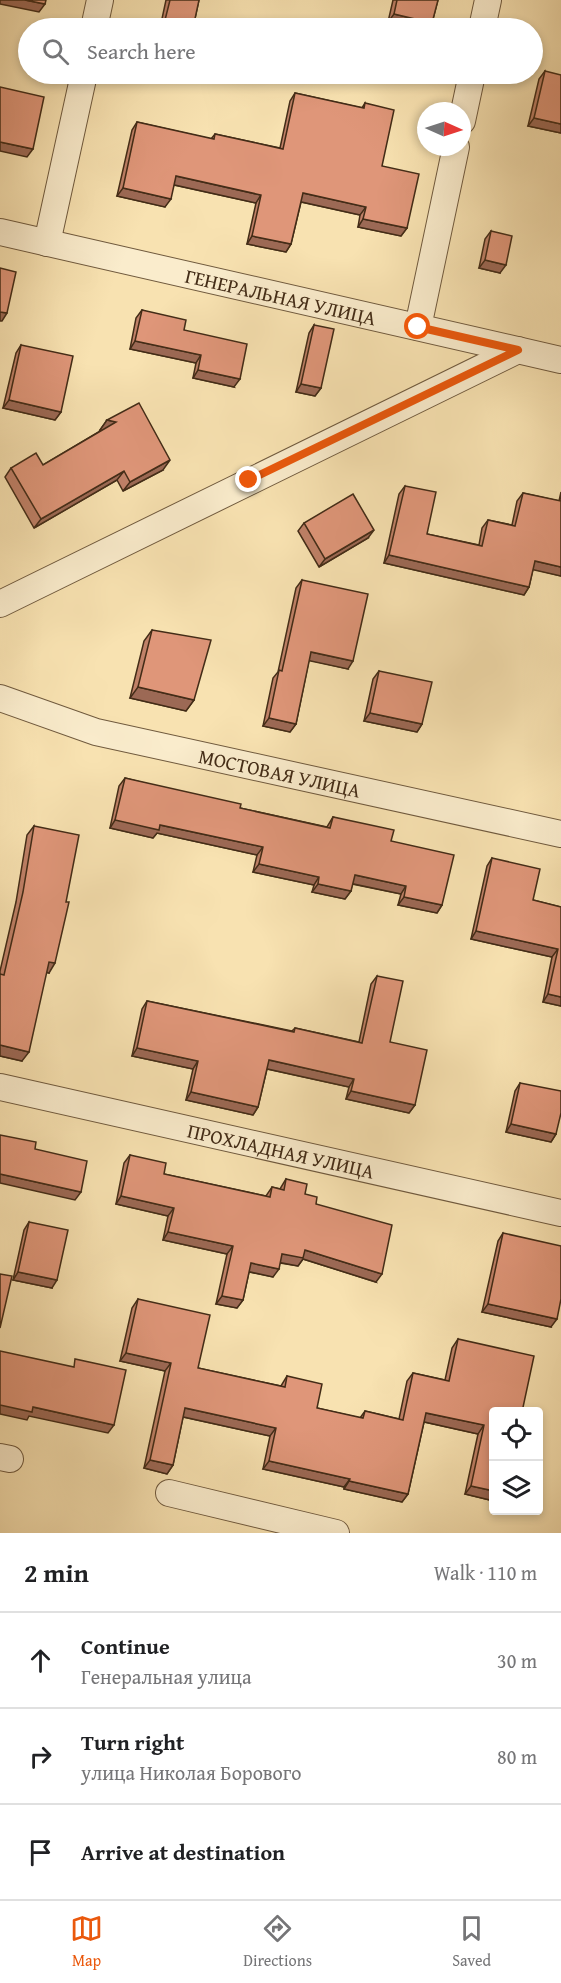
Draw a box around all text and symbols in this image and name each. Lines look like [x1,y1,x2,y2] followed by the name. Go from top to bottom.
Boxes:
[18,18,543,84] search box
[39,35,72,68] icon: search
[87,35,196,67] text: Search here
[417,102,471,156] north arrow
[182,260,379,332] street label: ГЕНЕРАЛЬНАЯ УЛИЦА
[404,313,430,339] route start
[235,466,261,492] route end
[196,740,364,804] street label: МОСТОВАЯ УЛИЦА
[185,1115,377,1185] street label: ПРОХЛАДНАЯ УЛИЦА
[489,1407,543,1515] map controls
[489,1407,543,1461] button: locate
[489,1461,543,1515] button: layers
[24,1553,89,1592] text: 2 min
[434,1558,537,1587] text: Walk · 110 m
[81,1630,170,1662] text: Continue
[24,1644,57,1677] icon: ahead
[497,1646,537,1675] text: 30 m
[81,1662,251,1691] text: Генеральная улица
[81,1726,184,1758] text: Turn right
[24,1740,57,1773] icon: right
[497,1742,537,1771] text: 80 m
[81,1758,301,1787] text: улица Николая Борового
[24,1836,57,1869] icon: arrive
[81,1836,285,1868] text: Arrive at destination
[70,1912,103,1972] tab: Map
[243,1912,312,1972] tab: Directions
[452,1912,491,1972] tab: Saved

